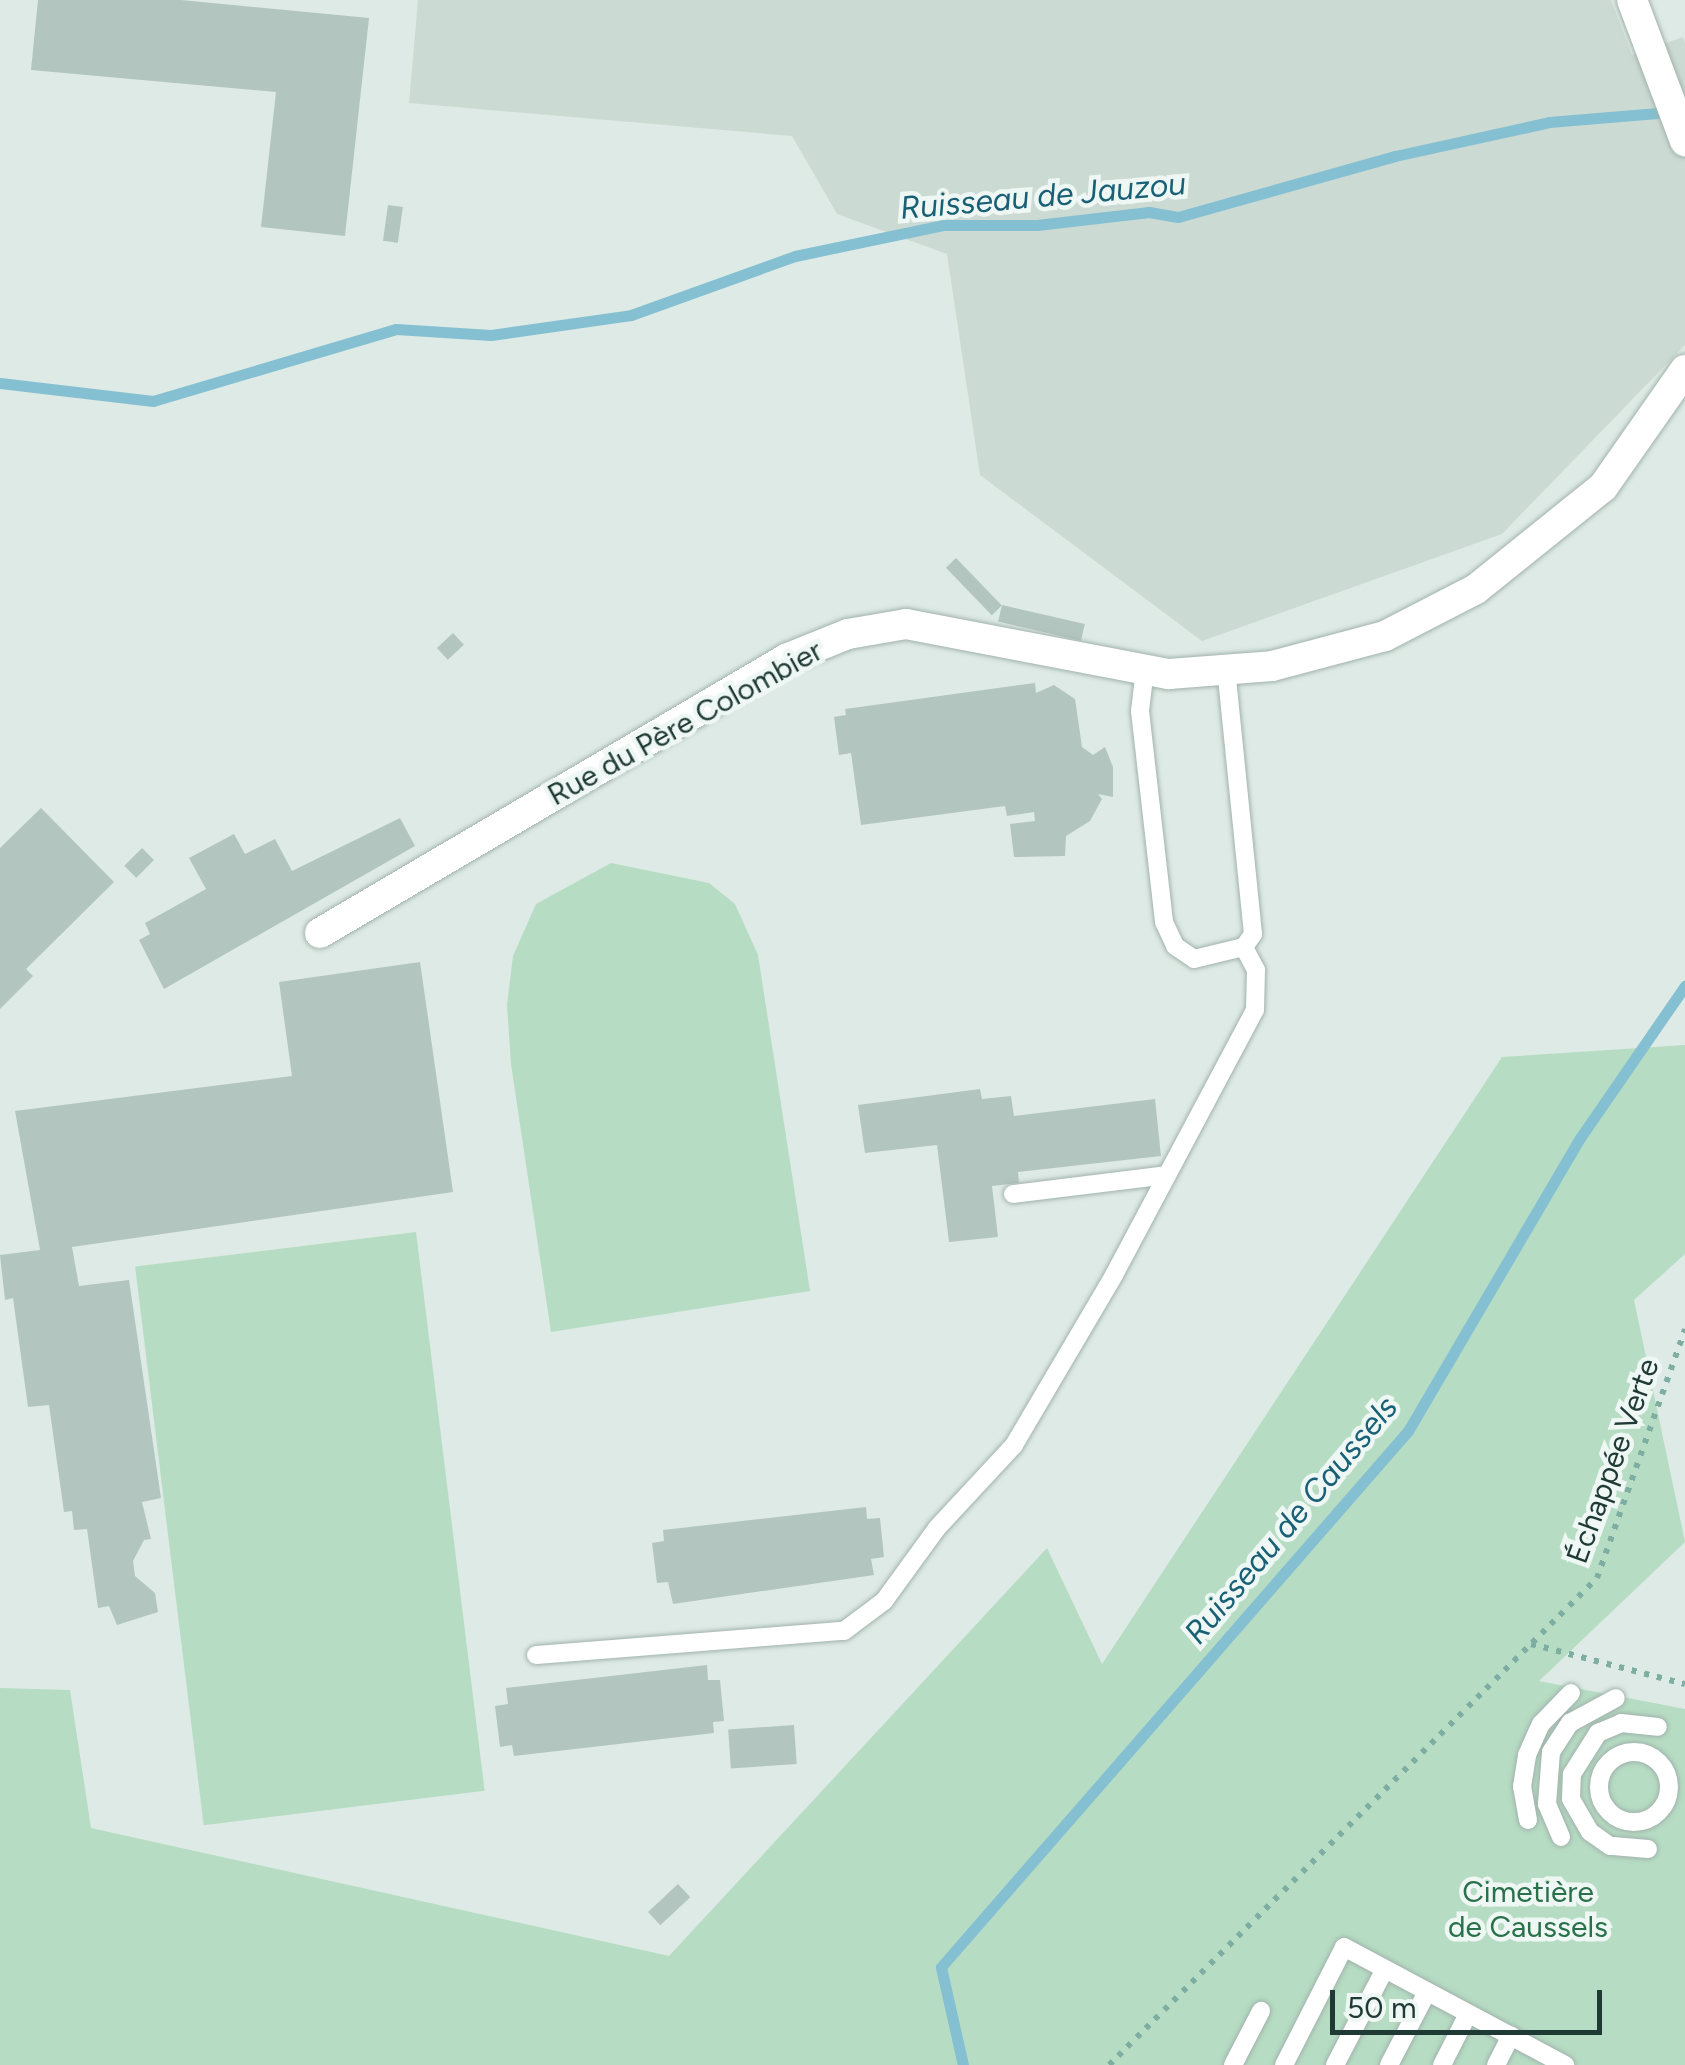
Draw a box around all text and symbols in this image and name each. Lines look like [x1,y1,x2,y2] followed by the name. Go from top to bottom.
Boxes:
[898,164,1188,228] water label: Ruisseau de Jauzou
[542,633,828,813] street label: Rue du Père Colombier
[1559,1354,1667,1568] street label: Échappée Verte
[1176,1388,1406,1652] water label: Ruisseau de Caussels
[1448,1874,1608,1944] park label: Cimetière de Caussels
[1335,1970,1608,2032] scale bar
[1347,1989,1416,2026] text: 50 m

